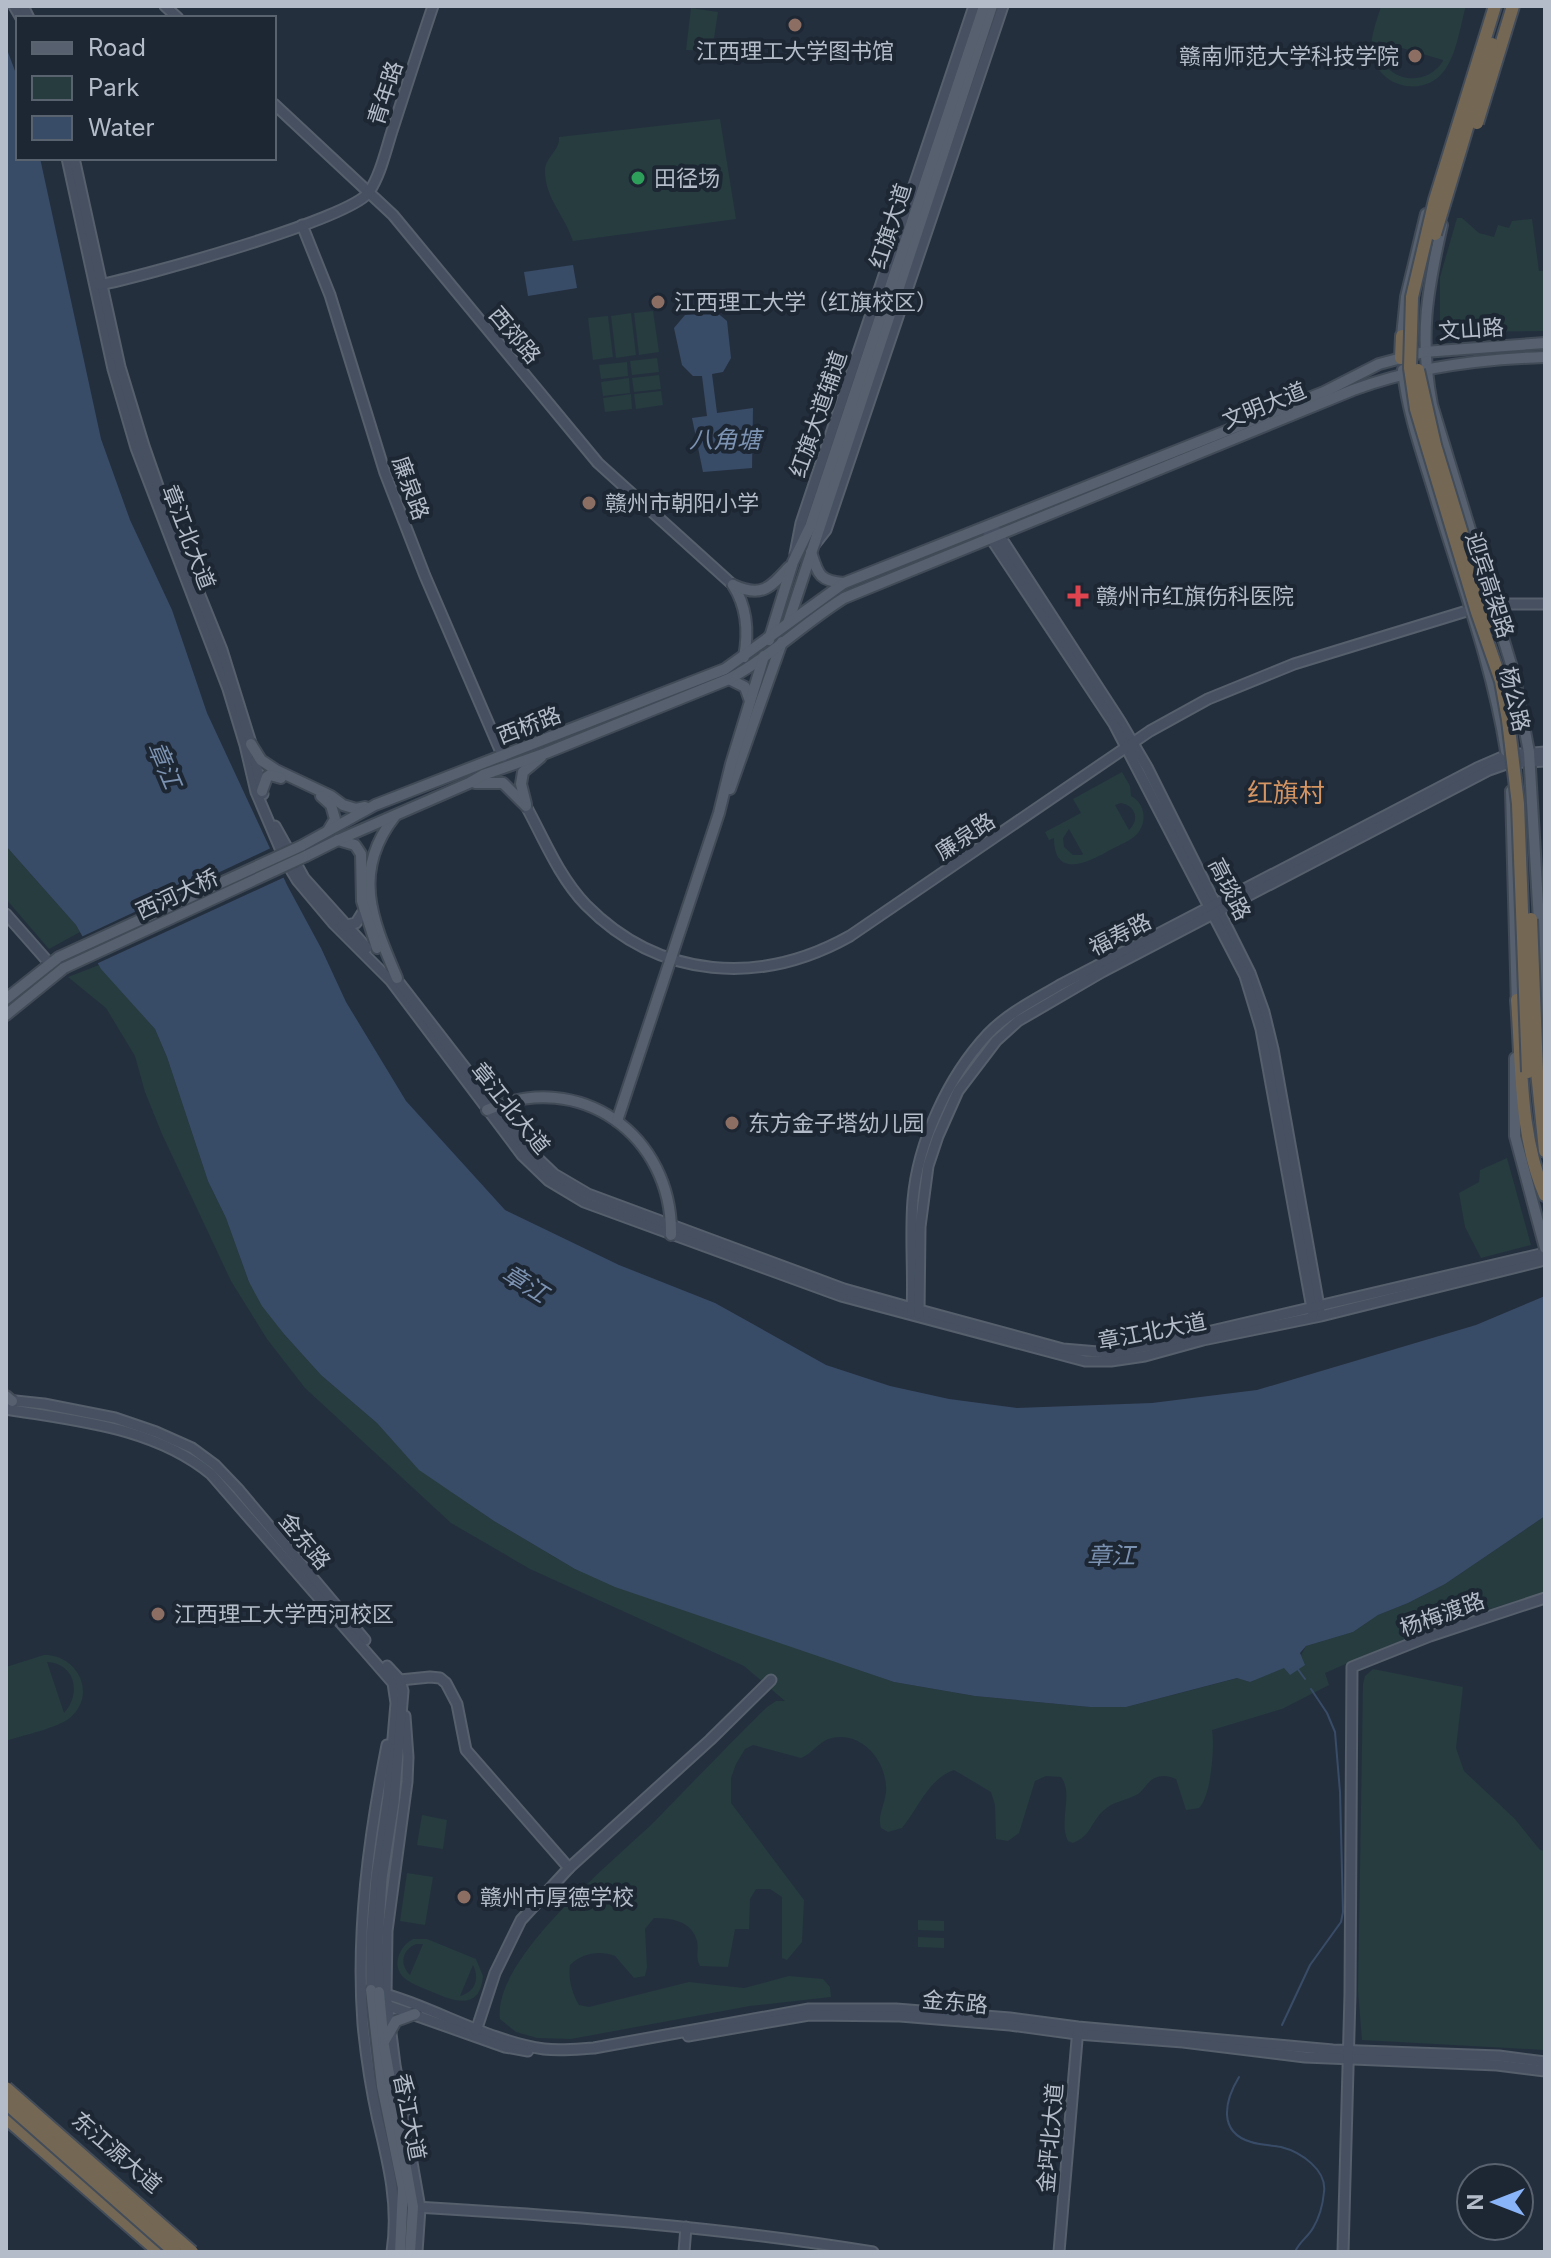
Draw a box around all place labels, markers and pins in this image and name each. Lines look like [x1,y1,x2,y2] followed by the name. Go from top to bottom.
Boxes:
[786,16,804,34] marker: 江西理工大学图书馆
[696,38,894,64] place label: 江西理工大学图书馆
[1179,43,1399,69] place label: 赣南师范大学科技学院
[1406,47,1424,65] marker: 赣南师范大学科技学院
[654,165,720,191] place label: 田径场
[629,169,647,187] marker: 田径场
[674,289,938,315] place label: 江西理工大学（红旗校区）
[649,293,667,311] marker: 江西理工大学（红旗校区）
[605,490,759,516] place label: 赣州市朝阳小学
[580,494,598,512] marker: 赣州市朝阳小学
[1096,583,1294,609] place label: 赣州市红旗伤科医院
[1067,585,1089,607] marker: 赣州市红旗伤科医院
[748,1110,924,1136] place label: 东方金子塔幼儿园
[723,1114,741,1132] marker: 东方金子塔幼儿园
[174,1601,394,1627] place label: 江西理工大学西河校区
[149,1605,167,1623] marker: 江西理工大学西河校区
[480,1884,634,1910] place label: 赣州市厚德学校
[455,1888,473,1906] marker: 赣州市厚德学校

